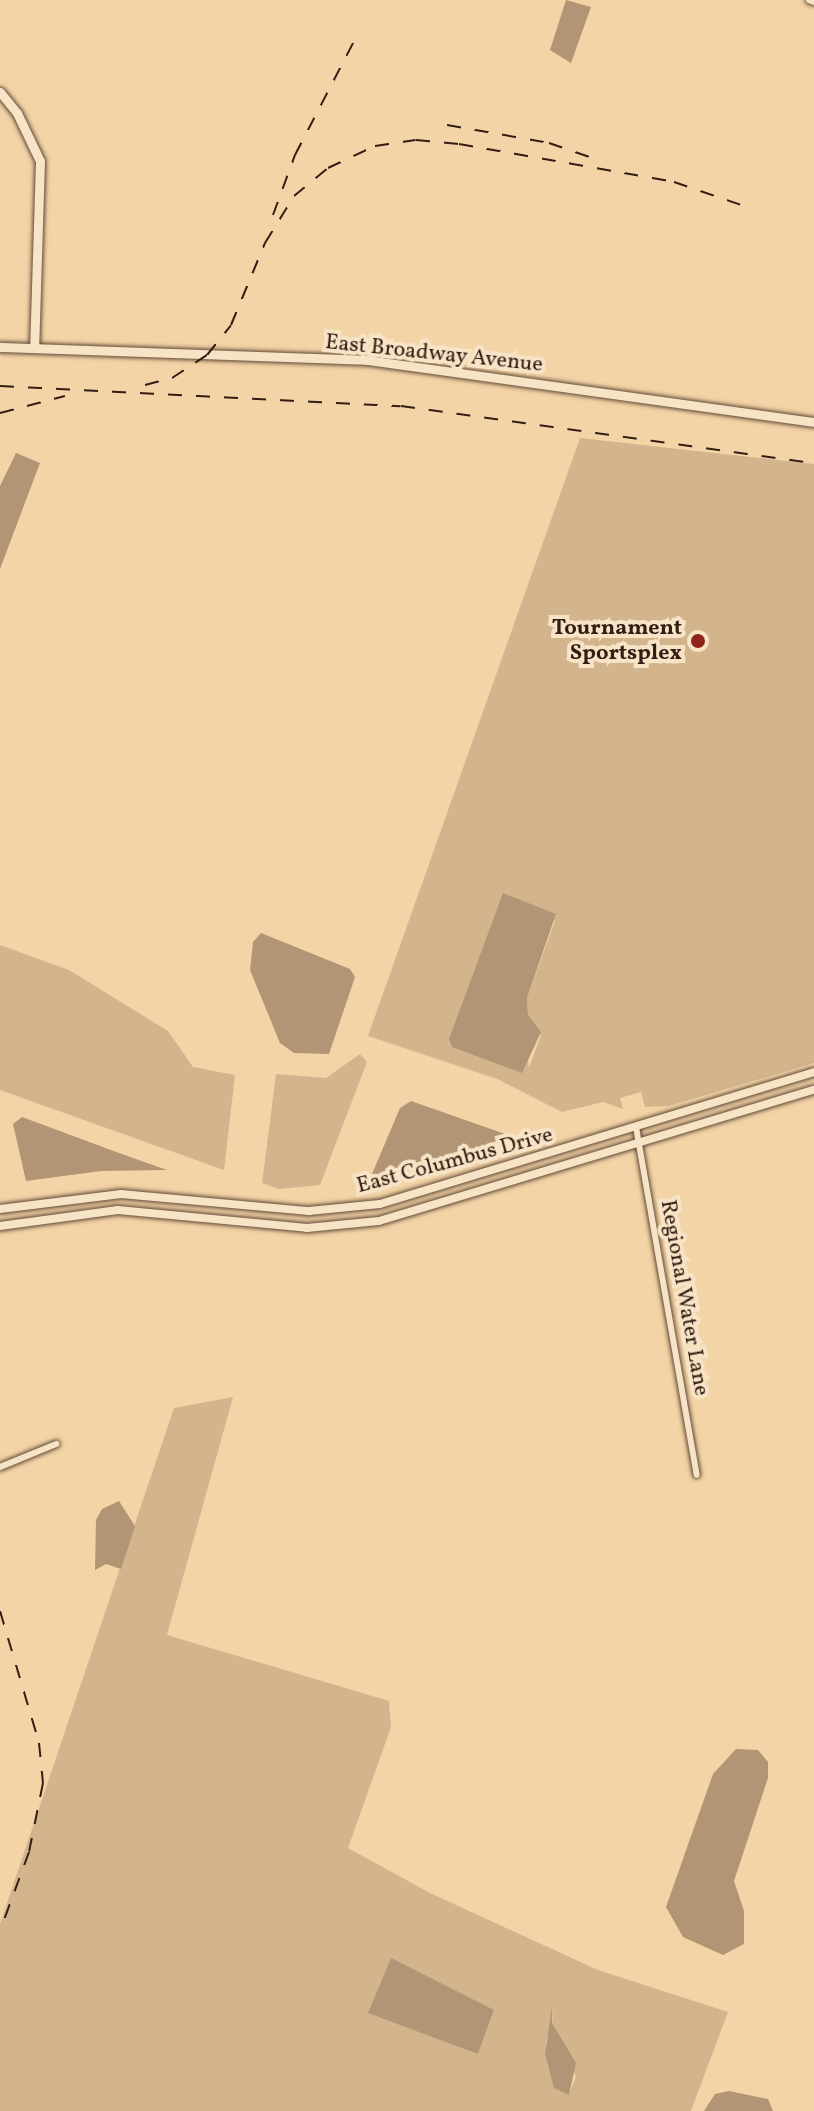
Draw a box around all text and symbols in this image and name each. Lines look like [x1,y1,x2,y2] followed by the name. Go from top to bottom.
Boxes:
[324,329,544,379] street label: East Broadway Avenue
[552,615,682,666] place label: Tournament Sportsplex
[689,632,707,650] marker: Tournament Sportsplex
[354,1122,556,1200] street label: East Columbus Drive
[654,1198,714,1398] street label: Regional Water Lane

